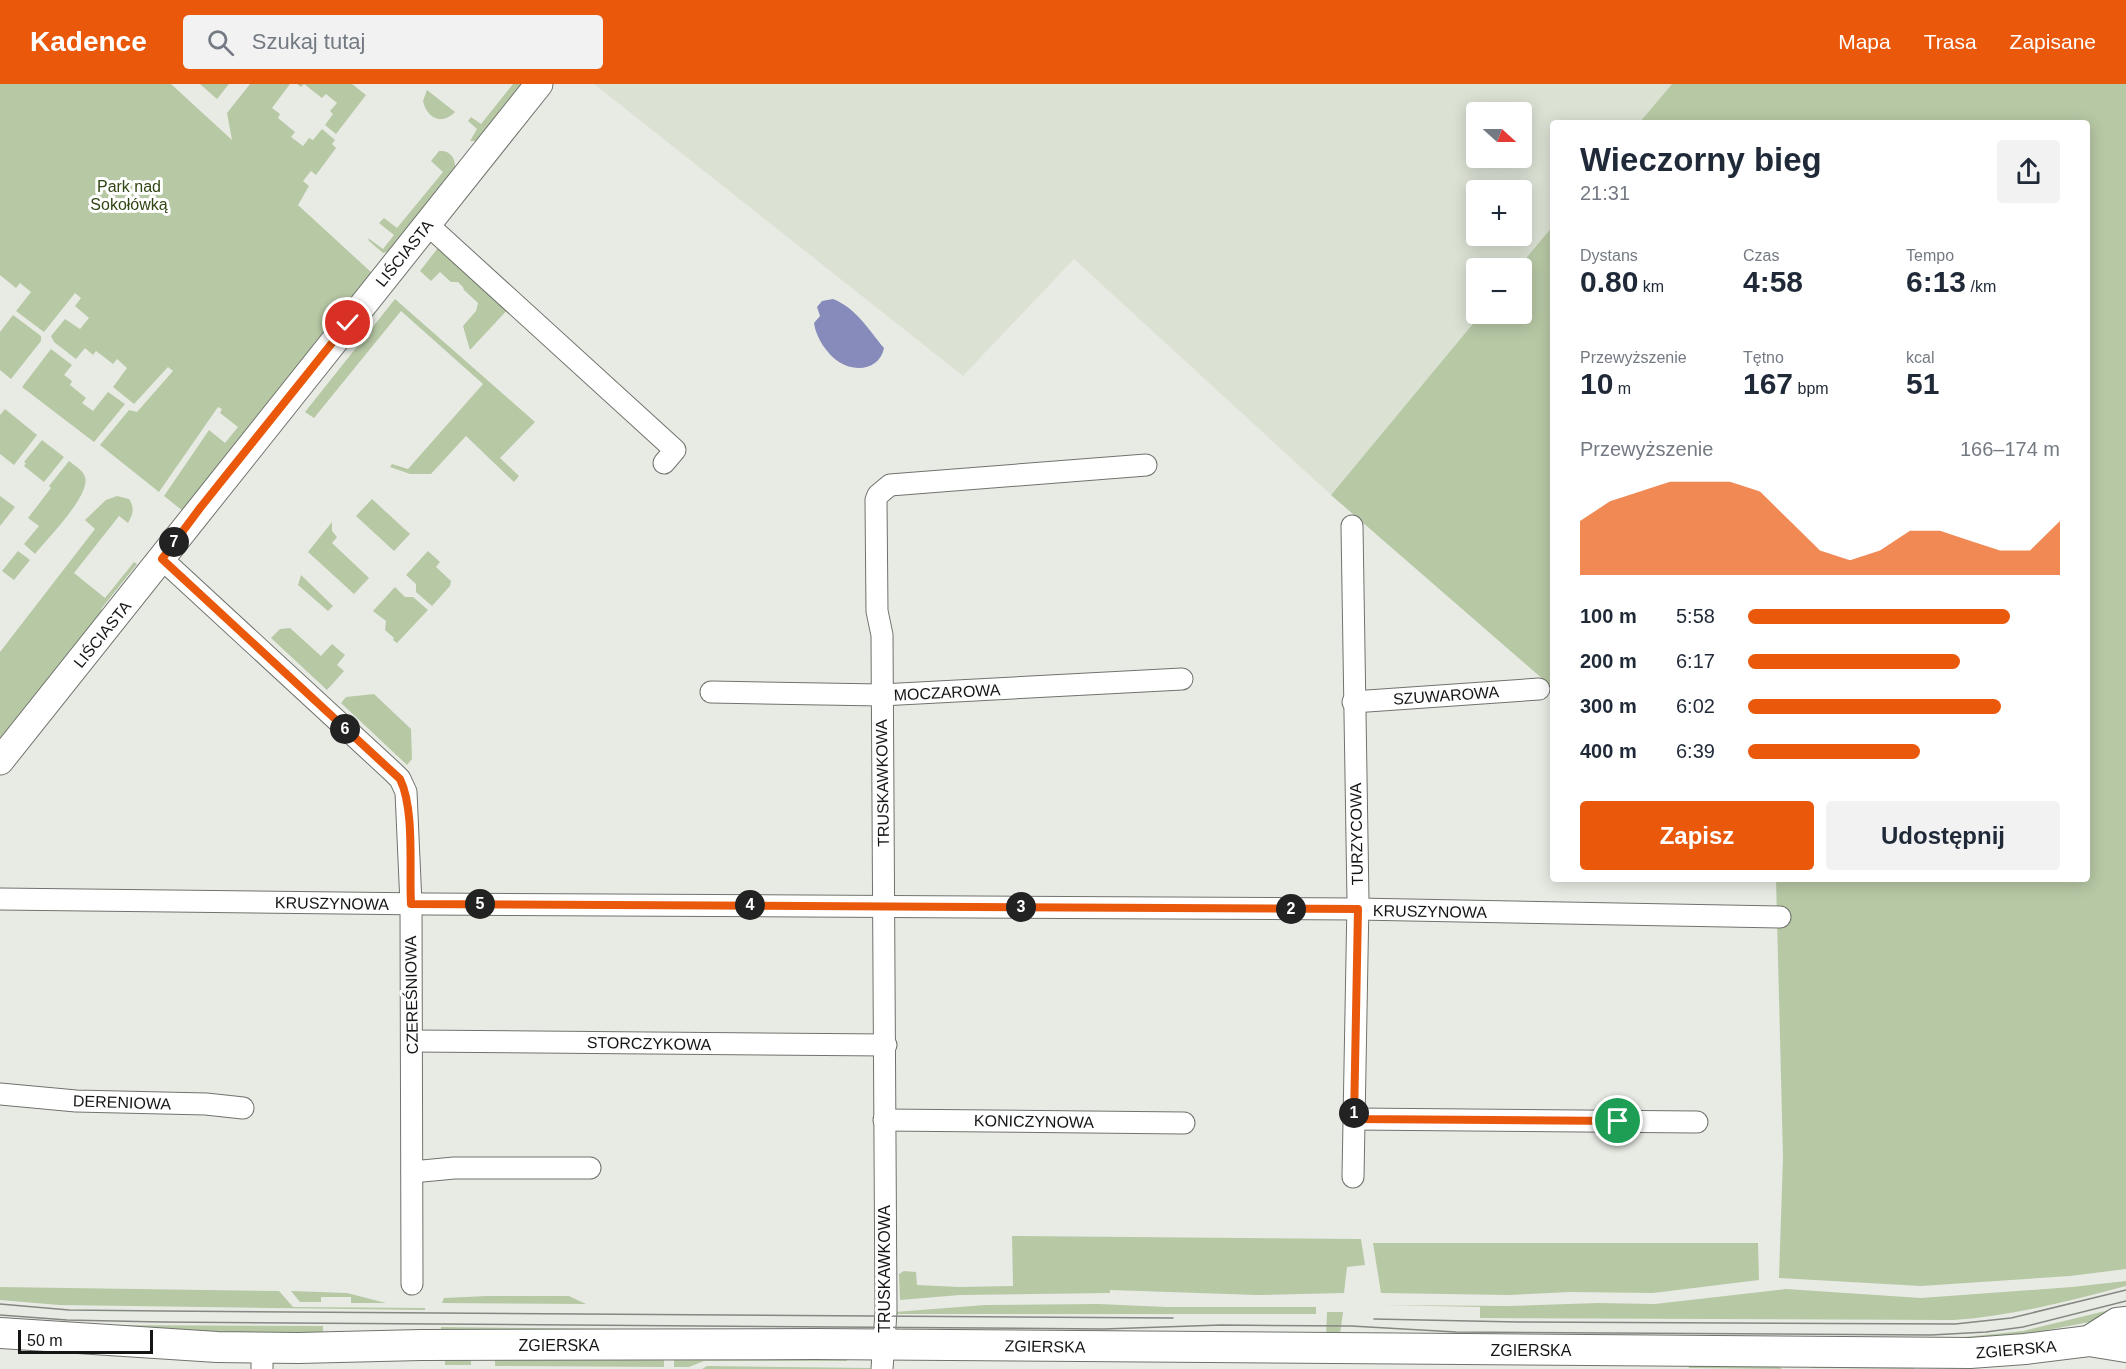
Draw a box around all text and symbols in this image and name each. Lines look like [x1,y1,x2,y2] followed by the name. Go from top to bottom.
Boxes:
[183,15,603,69] search box
[30,26,147,57] text: Kadence
[204,26,237,59] icon: search
[252,29,365,54] text: Szukaj tutaj
[1838,30,1891,53] text: Mapa
[1924,30,1977,53] text: Trasa
[2010,30,2096,53] text: Zapisane
[1466,102,1532,168] north arrow
[1466,102,1532,324] map controls
[1997,140,2060,203] button: share
[1580,141,1822,178] text: Wieczorny bieg
[90,178,168,213] park label: Park nad Sokołówką
[1466,180,1532,246] button: +
[1580,182,1630,204] text: 21:31
[372,216,437,290] street label: LIŚCIASTA
[1580,247,1638,264] text: Dystans
[1743,247,1779,264] text: Czas
[1906,247,1954,264] text: Tempo
[1466,258,1532,324] button: −
[1580,265,1638,298] text: 0.80
[1743,265,1803,298] text: 4:58
[1906,265,1966,298] text: 6:13
[1638,278,1664,295] text: km
[1966,278,1996,295] text: /km
[322,297,373,348] pin
[331,306,364,339] icon: check
[1580,349,1687,366] text: Przewyższenie
[1743,349,1784,366] text: Tętno
[1906,349,1934,366] text: kcal
[1580,367,1613,400] text: 10
[1743,367,1793,400] text: 167
[1906,367,1939,400] text: 51
[1613,380,1631,397] text: m
[1793,380,1829,397] text: bpm
[1580,438,1713,460] text: Przewyższenie
[1960,438,2060,460] text: 166–174 m
[159,527,189,557] pin: 7
[170,533,178,550] text: 7
[70,597,135,671] street label: LIŚCIASTA
[1580,605,1637,627] text: 100 m
[1676,605,1715,627] text: 5:58
[1580,650,1637,672] text: 200 m
[1676,650,1715,672] text: 6:17
[893,681,1001,704] street label: MOCZAROWA
[1392,683,1500,708] street label: SZUWAROWA
[1580,695,1637,717] text: 300 m
[1676,695,1715,717] text: 6:02
[330,714,360,744] pin: 6
[873,719,892,847] street label: TRUSKAWKOWA
[341,720,349,737] text: 6
[1580,740,1637,762] text: 400 m
[1676,740,1715,762] text: 6:39
[1347,782,1366,885] street label: TURZYCOWA
[1580,801,1814,870] button: Zapisz
[1826,801,2060,870] button: Udostępnij
[465,889,495,919] pin: 5
[735,890,765,920] pin: 4
[1006,892,1036,922] pin: 3
[275,894,389,913] street label: KRUSZYNOWA
[1276,894,1306,924] pin: 2
[476,895,484,912] text: 5
[746,896,754,913] text: 4
[1017,898,1025,915] text: 3
[1287,900,1295,917] text: 2
[1373,902,1487,921] street label: KRUSZYNOWA
[401,935,421,1054] street label: CZEREŚNIOWA
[587,1034,712,1053] street label: STORCZYKOWA
[73,1092,172,1113] street label: DERENIOWA
[1592,1095,1643,1146] pin
[1339,1098,1369,1128] pin: 1
[1350,1104,1358,1121] text: 1
[1601,1104,1634,1137] icon: arrive
[974,1112,1095,1131] street label: KONICZYNOWA
[876,1205,893,1333] street label: TRUSKAWKOWA
[18,1327,153,1354] scale bar
[27,1332,63,1349] text: 50 m
[519,1337,600,1354] street label: ZGIERSKA
[1004,1337,1086,1356] street label: ZGIERSKA
[1975,1337,2057,1361] street label: ZGIERSKA
[1491,1342,1572,1359] street label: ZGIERSKA

